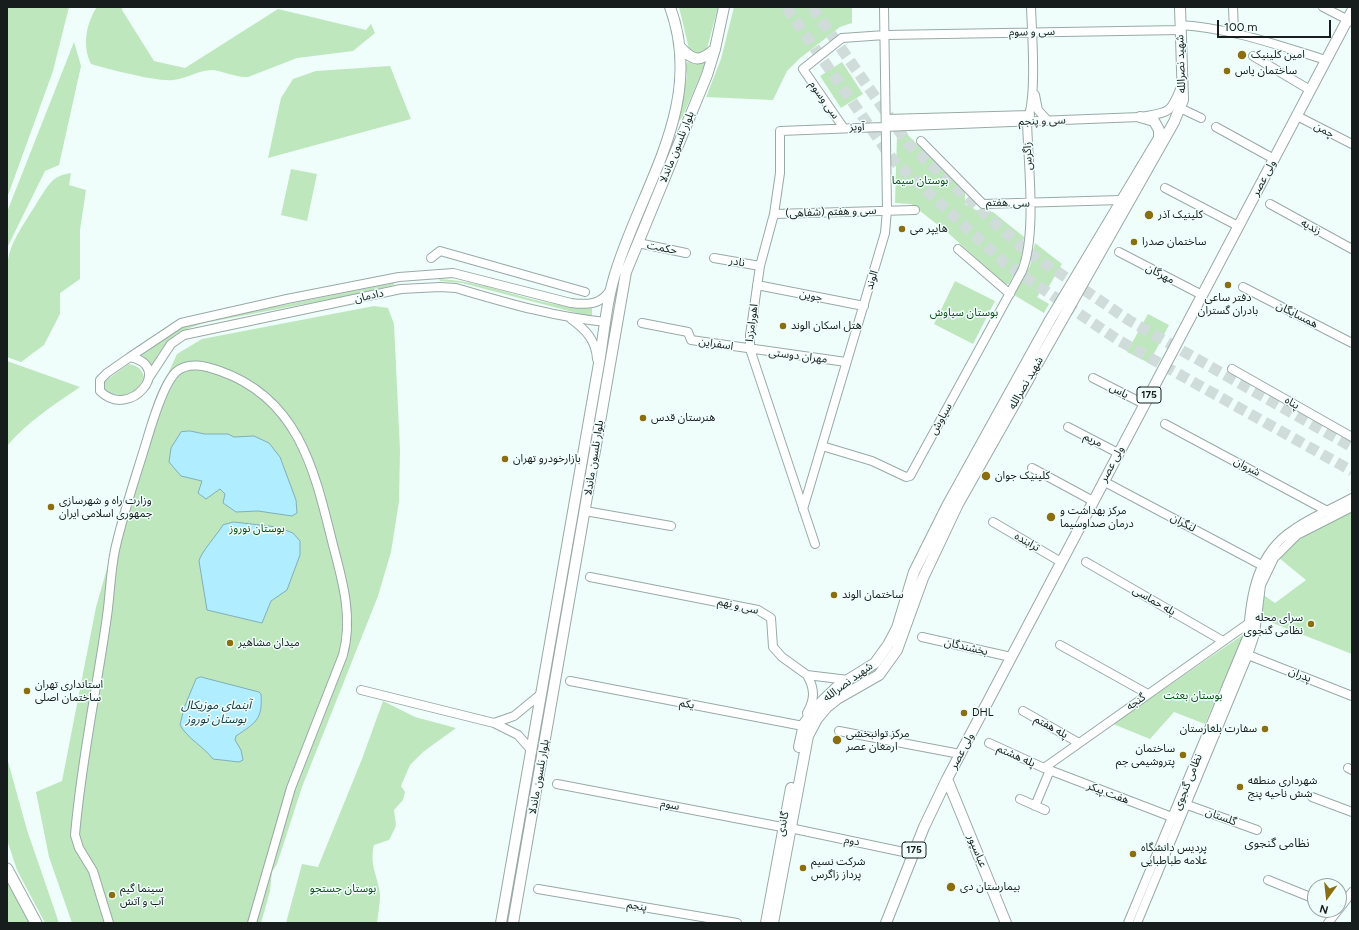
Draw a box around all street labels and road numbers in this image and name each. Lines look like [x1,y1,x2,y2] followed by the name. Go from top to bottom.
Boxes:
[1009,25,1055,39] street label: سی و سوم
[1173,35,1189,93] street label: شهید نصرالله
[806,78,842,122] street label: سی وسوم
[657,109,697,185] street label: بلوار نلسون ماندلا
[1018,114,1066,128] street label: سی و پنجم
[1312,119,1336,141] street label: چمن
[849,120,865,134] street label: آویز
[1021,142,1035,170] street label: زاگرس
[1249,158,1279,198] street label: ولی عصر
[986,196,1030,210] street label: سی .هفتم
[785,204,877,220] street label: سی و هفتم (شفاهی)
[1299,216,1323,238] street label: زندیه
[646,239,678,257] street label: حکمت
[728,254,746,270] street label: نادر
[1143,261,1177,287] street label: مهرگان
[863,269,881,291] street label: الوند
[353,286,385,306] street label: دادمان
[798,287,824,305] street label: جوین
[1274,299,1320,331] street label: همسایگان
[743,303,761,343] street label: اهورامزدا
[698,335,734,353] street label: اسفراین
[768,346,828,366] street label: مهران دوستی
[1006,354,1046,412] street label: شهید نصرالله
[1107,381,1131,401] street label: یاس
[1137,387,1161,403] road number: 175
[1282,394,1302,412] street label: پناه
[927,401,955,437] street label: سیاوش
[582,419,606,497] street label: بلوار نلسون ماندلا
[1081,430,1105,450] street label: مریم
[1097,444,1127,484] street label: ولی عصر
[1232,455,1262,479] street label: شروان
[1168,511,1198,535] street label: لنگران
[1012,530,1042,554] street label: ترابنده
[1130,583,1178,619] street label: پله حماسی
[716,595,760,617] street label: سی و نهم
[943,636,989,658] street label: بخشندگان
[820,659,876,705] street label: شهید نصرالله
[1287,665,1313,685] street label: پدران
[1124,691,1148,713] street label: گنجه
[678,696,696,712] street label: یکم
[1032,712,1070,742] street label: پله هفتم
[947,731,977,771] street label: ولی عصر
[526,738,552,816] street label: بلوار نلسون ماندلا
[995,742,1037,770] street label: پله هشتم
[1171,752,1205,812] street label: نظامی گنجوی
[1085,779,1131,807] street label: هفت پیکر
[659,797,681,813] street label: سوم
[1204,805,1238,829] street label: گلستان
[774,811,792,837] street label: گاندی
[843,833,861,849] street label: دوم
[964,833,990,869] street label: عباسپور
[902,842,926,858] road number: 175
[626,898,648,914] street label: پنجم

